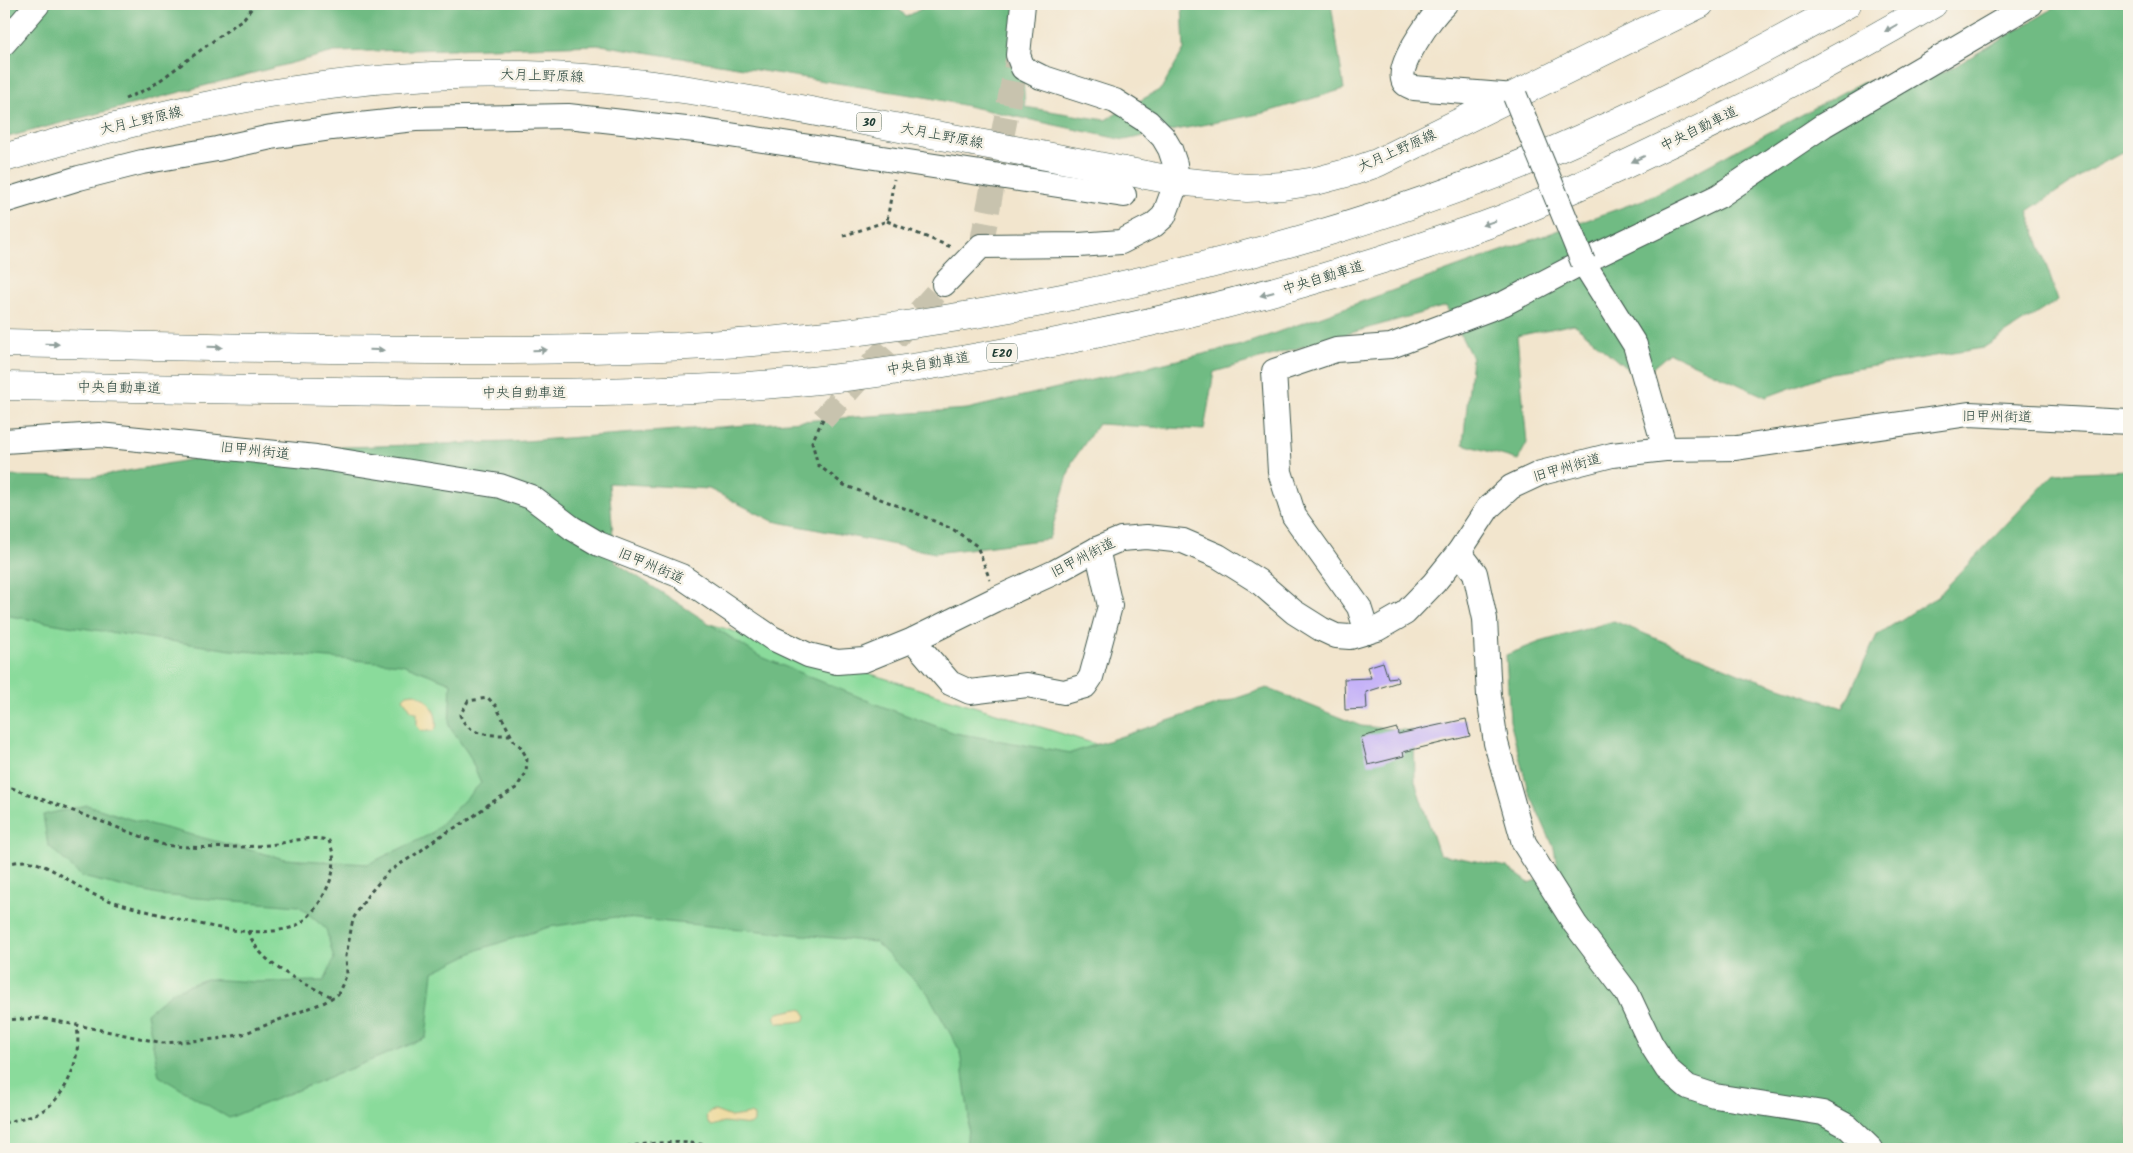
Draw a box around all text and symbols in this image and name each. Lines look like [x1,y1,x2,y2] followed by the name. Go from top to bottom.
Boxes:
[1884,24,1898,32] one-way arrow
[500,64,584,88] street label: 大月上野原線
[98,101,184,141] street label: 大月上野原線
[1656,101,1742,157] street label: 中央自動車道
[856,112,882,132] road number: 30
[899,117,985,155] street label: 大月上野原線
[1354,124,1440,178] street label: 大月上野原線
[1631,155,1645,163] one-way arrow
[1481,219,1496,227] one-way arrow
[1280,255,1366,301] street label: 中央自動車道
[1260,290,1275,298] one-way arrow
[45,340,61,348] one-way arrow
[207,343,223,351] one-way arrow
[987,343,1017,362] road number: E20
[370,346,386,354] one-way arrow
[532,346,548,354] one-way arrow
[885,347,971,381] street label: 中央自動車道
[77,376,161,400] street label: 中央自動車道
[482,382,566,404] street label: 中央自動車道
[1962,405,2032,429] street label: 旧甲州街道
[219,436,291,466] street label: 旧甲州街道
[1530,448,1604,488] street label: 旧甲州街道
[1047,532,1119,584] street label: 旧甲州街道
[614,542,688,590] street label: 旧甲州街道

